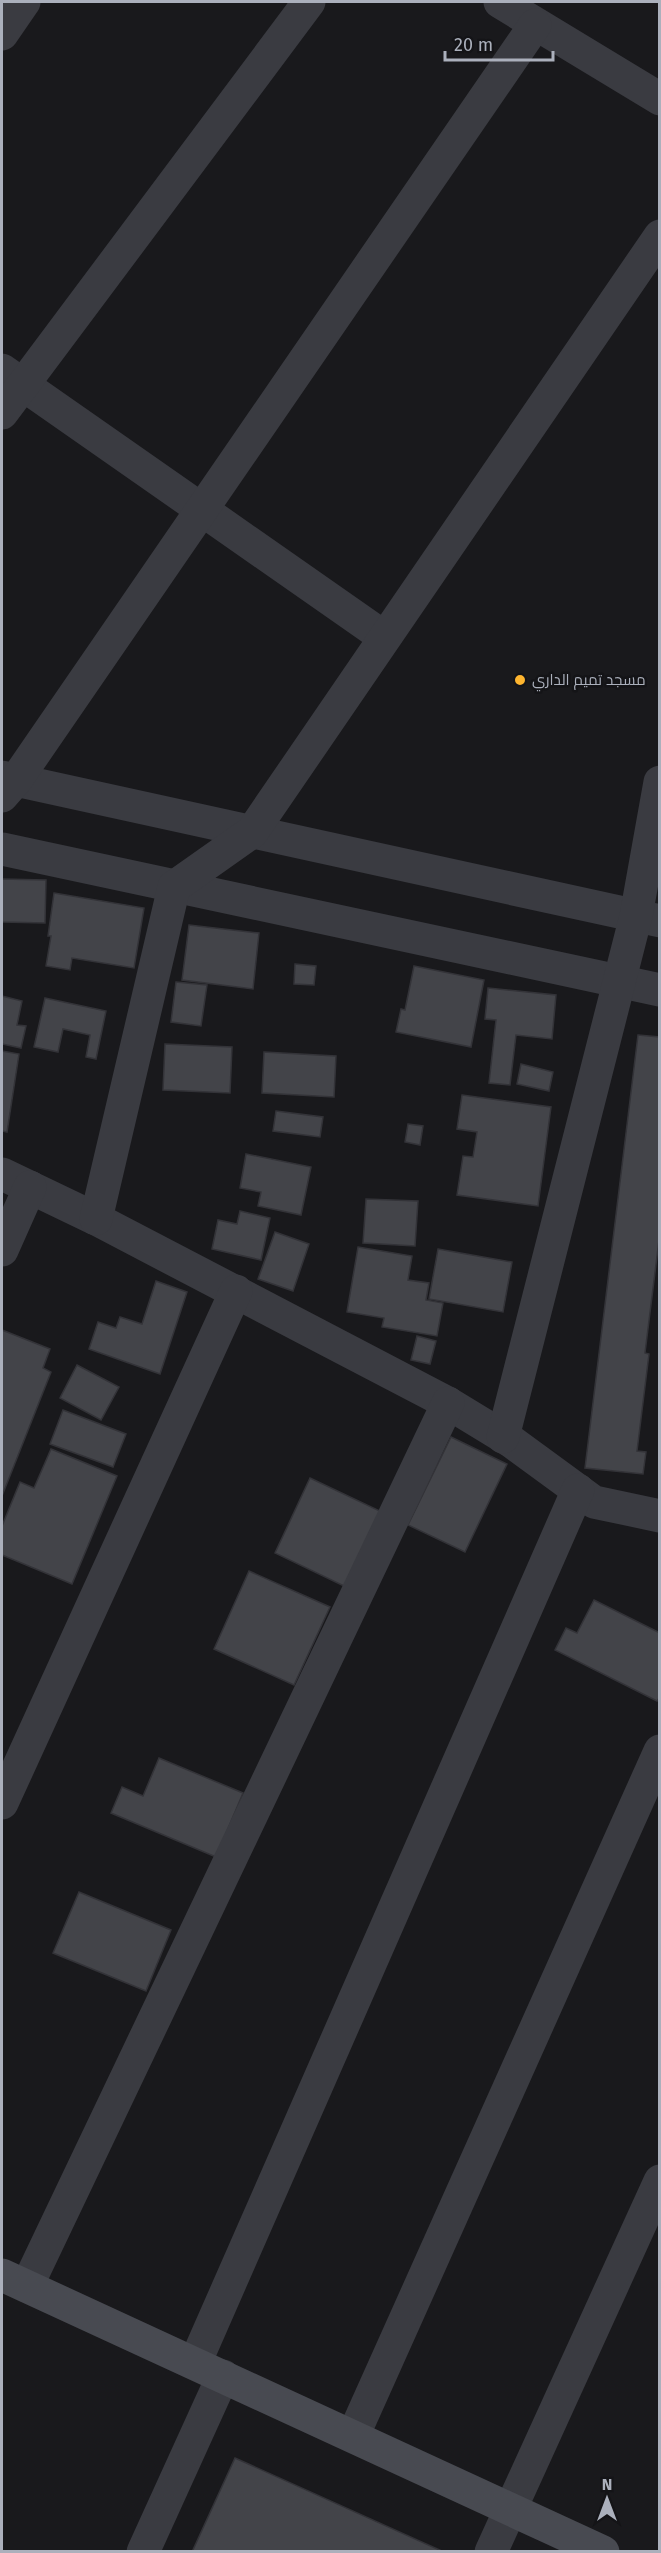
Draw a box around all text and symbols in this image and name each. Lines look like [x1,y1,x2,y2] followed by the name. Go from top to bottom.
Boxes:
[445,24,553,62] scale bar
[454,34,493,56] text: 20 m
[532,671,646,692] place label: مسجد تميم الداري
[513,673,527,687] marker: مسجد تميم الداري
[577,2469,637,2529] north arrow
[602,2475,612,2494] text: N

